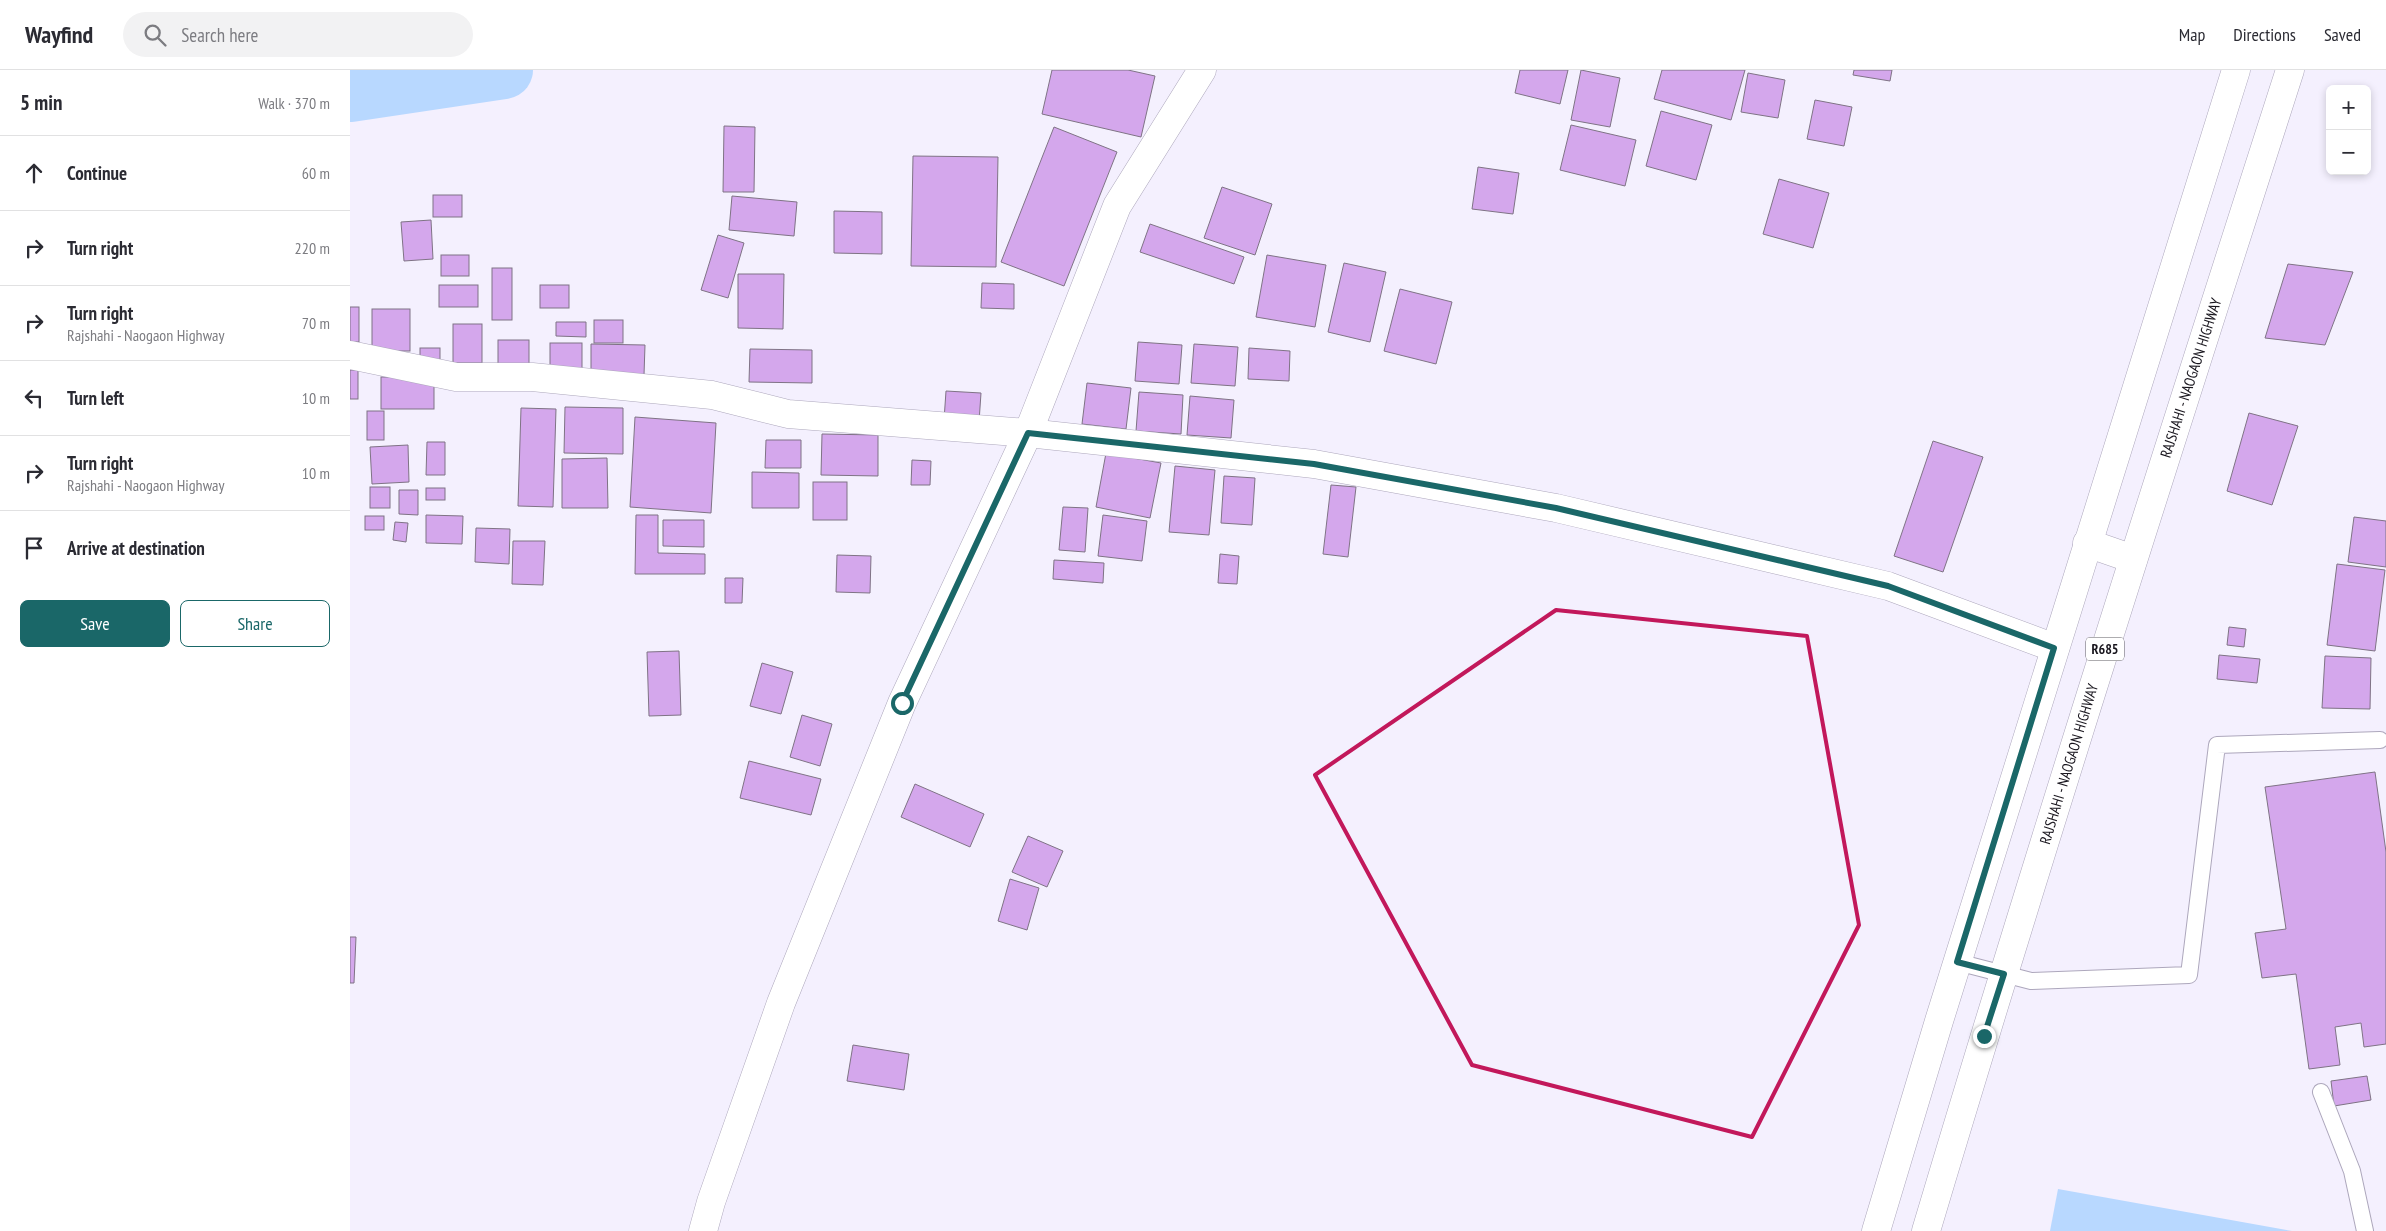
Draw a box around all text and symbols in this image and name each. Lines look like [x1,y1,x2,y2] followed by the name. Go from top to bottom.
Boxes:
[123,12,473,57] search box
[25,19,93,50] text: Wayfind
[141,21,169,49] icon: search
[181,23,258,47] text: Search here
[2179,23,2205,46] text: Map
[2233,23,2296,46] text: Directions
[2324,23,2361,46] text: Saved
[2326,85,2371,175] map controls
[2326,85,2371,130] button: +
[20,89,62,116] text: 5 min
[258,93,330,113] text: Walk · 370 m
[2326,130,2371,175] button: −
[20,159,48,187] icon: ahead
[67,161,127,185] text: Continue
[302,163,330,183] text: 60 m
[20,234,48,262] icon: right
[67,236,133,260] text: Turn right
[295,238,330,258] text: 220 m
[2156,295,2225,460] street label: RAJSHAHI - NAOGAON HIGHWAY
[67,301,133,325] text: Turn right
[20,309,48,337] icon: right
[302,313,330,333] text: 70 m
[67,325,225,345] text: Rajshahi - Naogaon Highway
[20,384,48,412] icon: left
[67,386,124,410] text: Turn left
[302,388,330,408] text: 10 m
[67,451,133,475] text: Turn right
[20,459,48,487] icon: right
[302,463,330,483] text: 10 m
[67,475,225,495] text: Rajshahi - Naogaon Highway
[20,534,48,562] icon: arrive
[67,536,205,560] text: Arrive at destination
[20,600,170,647] button: Save
[180,600,330,647] button: Share
[2086,638,2124,660] road number: R685
[2035,681,2102,846] street label: RAJSHAHI - NAOGAON HIGHWAY
[891,692,914,715] route start
[1973,1025,1996,1048] route end

